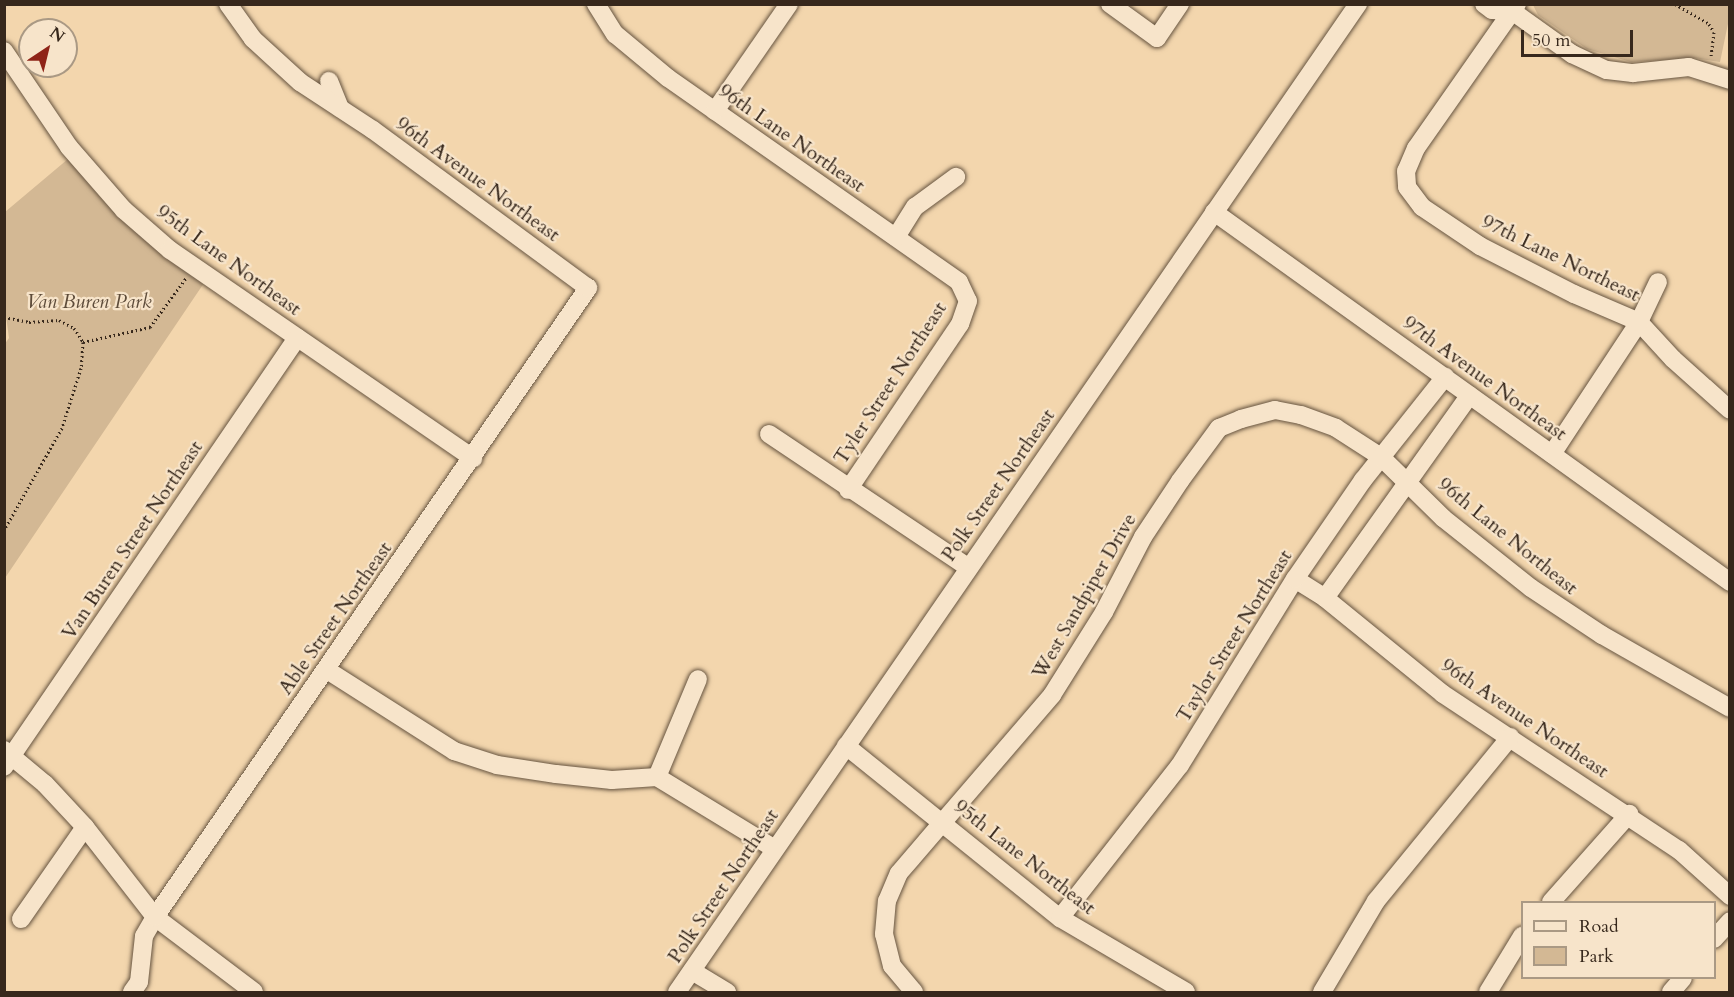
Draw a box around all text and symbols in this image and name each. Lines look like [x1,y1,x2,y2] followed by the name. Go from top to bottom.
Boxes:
[18,18,78,78] north arrow
[1524,18,1636,56] scale bar
[45,22,69,48] text: N
[1532,28,1571,53] text: 50 m
[714,79,870,197] street label: 96th Lane Northeast
[391,112,565,246] street label: 96th Avenue Northeast
[152,199,306,321] street label: 95th Lane Northeast
[1478,209,1644,307] street label: 97th Lane Northeast
[26,289,152,313] park label: Van Buren Park
[829,297,951,469] street label: Tyler Street Northeast
[1398,311,1572,445] street label: 97th Avenue Northeast
[936,404,1060,566] street label: Polk Street Northeast
[57,436,207,644] street label: Van Buren Street Northeast
[1433,472,1583,600] street label: 96th Lane Northeast
[1027,509,1141,683] street label: West Sandpiper Drive
[273,537,397,699] street label: Able Street Northeast
[1171,545,1297,727] street label: Taylor Street Northeast
[1437,653,1613,783] street label: 96th Avenue Northeast
[949,794,1101,920] street label: 95th Lane Northeast
[663,804,783,968] street label: Polk Street Northeast
[1521,901,1716,979] legend
[1579,914,1619,939] text: Road
[1579,944,1614,969] text: Park

